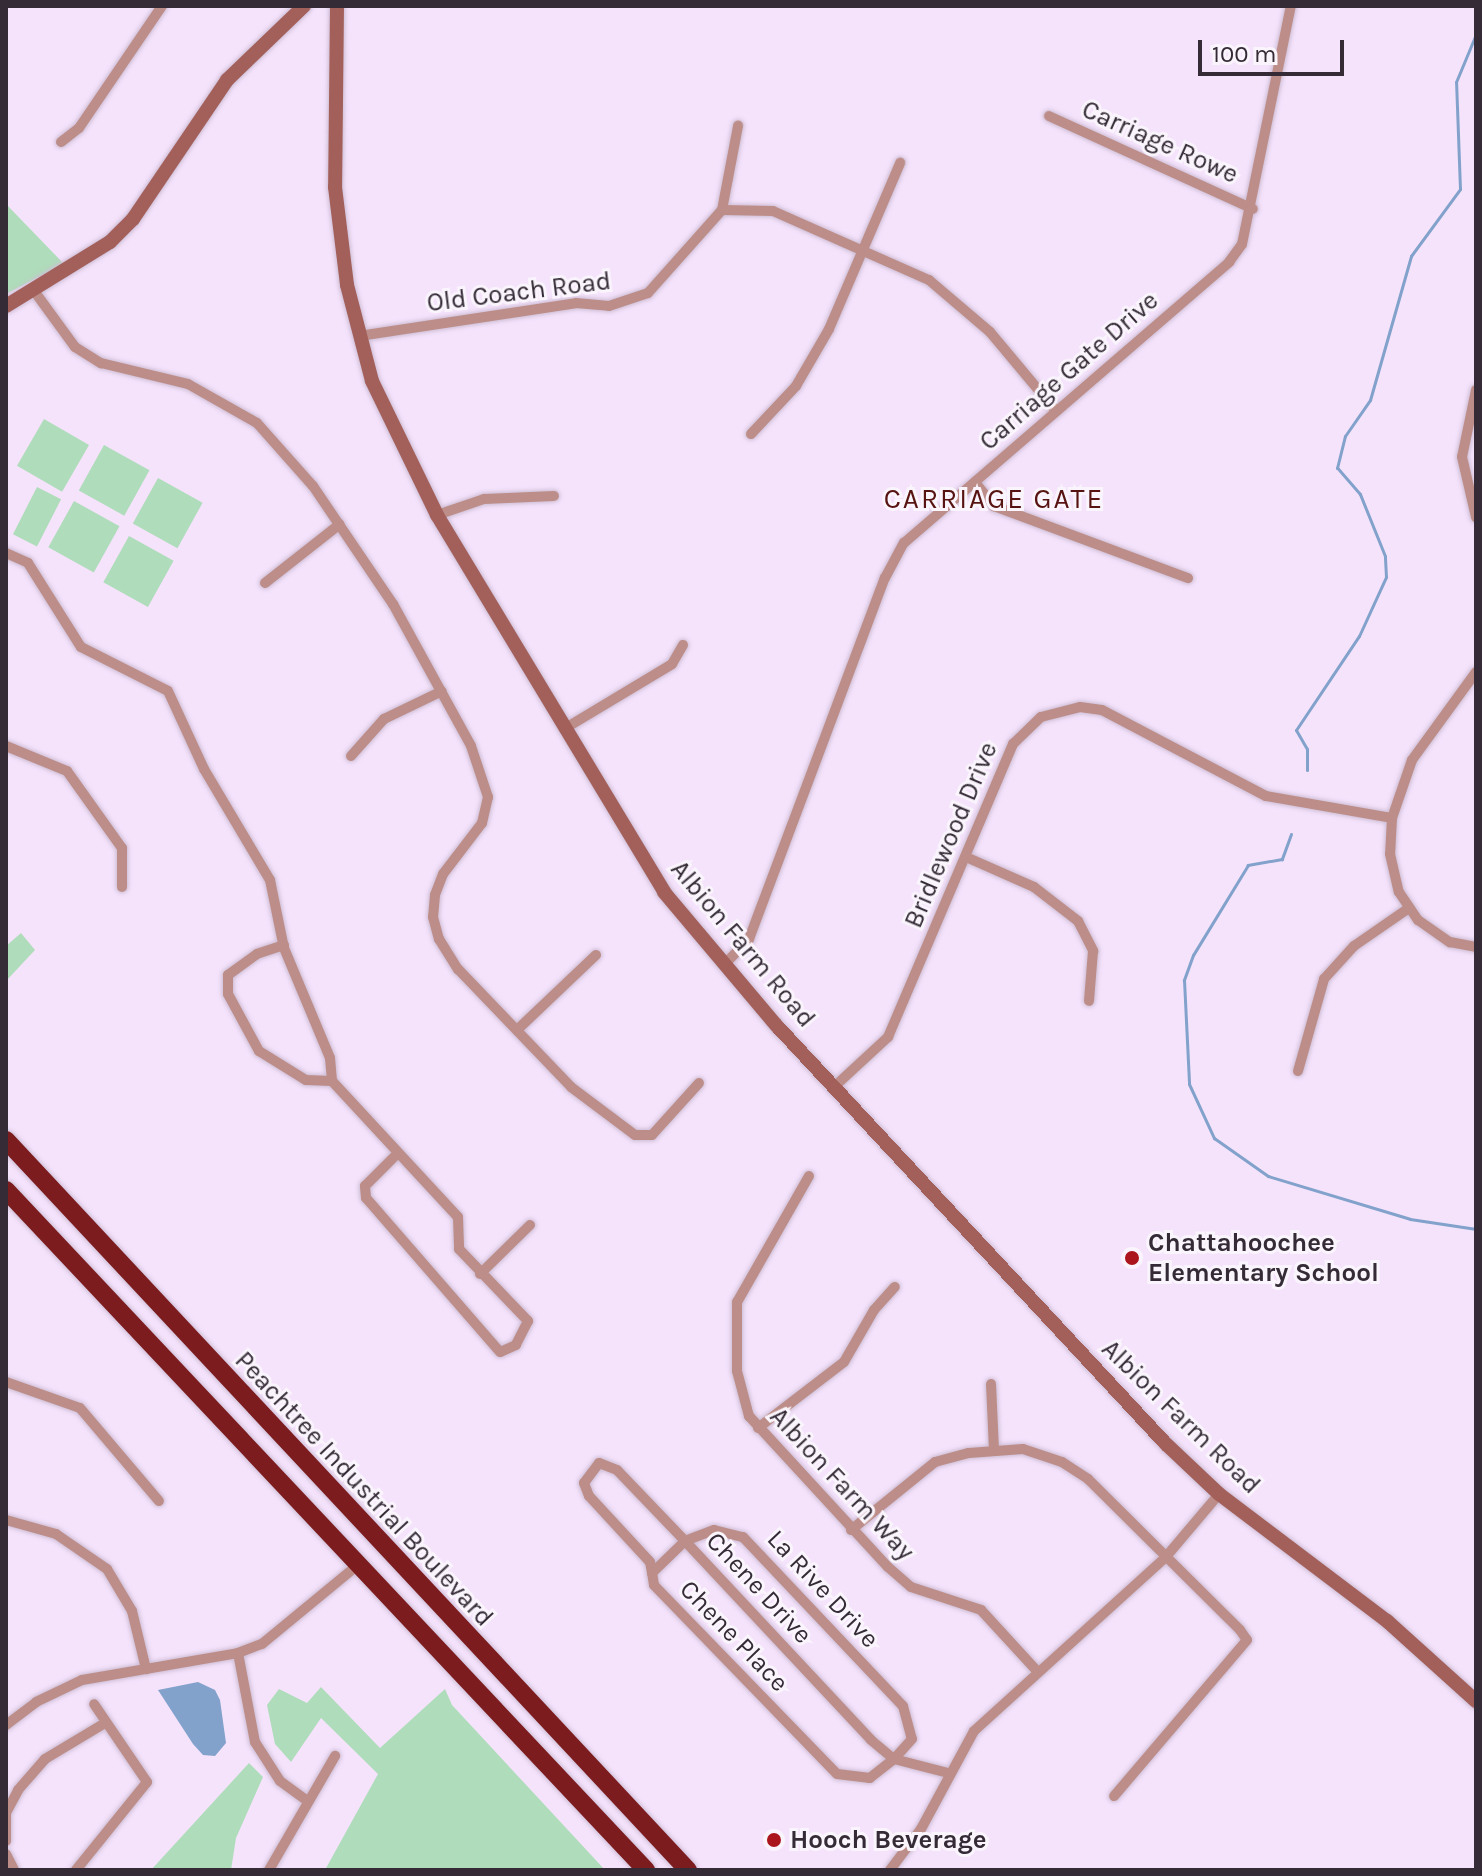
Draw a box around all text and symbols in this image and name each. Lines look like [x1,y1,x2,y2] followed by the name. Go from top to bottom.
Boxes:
[1202,24,1348,74] scale bar
[1212,40,1277,68] text: 100 m
[1077,94,1243,190] street label: Carriage Rowe
[425,265,613,319] street label: Old Coach Road
[973,285,1165,457] street label: Carriage Gate Drive
[884,482,1104,516] district label: CARRIAGE GATE
[898,737,1004,933] street label: Bridlewood Drive
[664,854,822,1034] street label: Albion Farm Road
[1148,1227,1379,1288] place label: Chattahoochee Elementary School
[1123,1249,1141,1267] marker: Chattahoochee Elementary School
[1095,1333,1267,1501] street label: Albion Farm Road
[228,1345,500,1633] street label: Peachtree Industrial Boulevard
[763,1401,921,1567] street label: Albion Farm Way
[761,1524,885,1654] street label: La Rive Drive
[700,1526,818,1650] street label: Chene Drive
[673,1574,795,1698] street label: Chene Place
[790,1824,987,1856] place label: Hooch Beverage
[765,1831,783,1849] marker: Hooch Beverage

